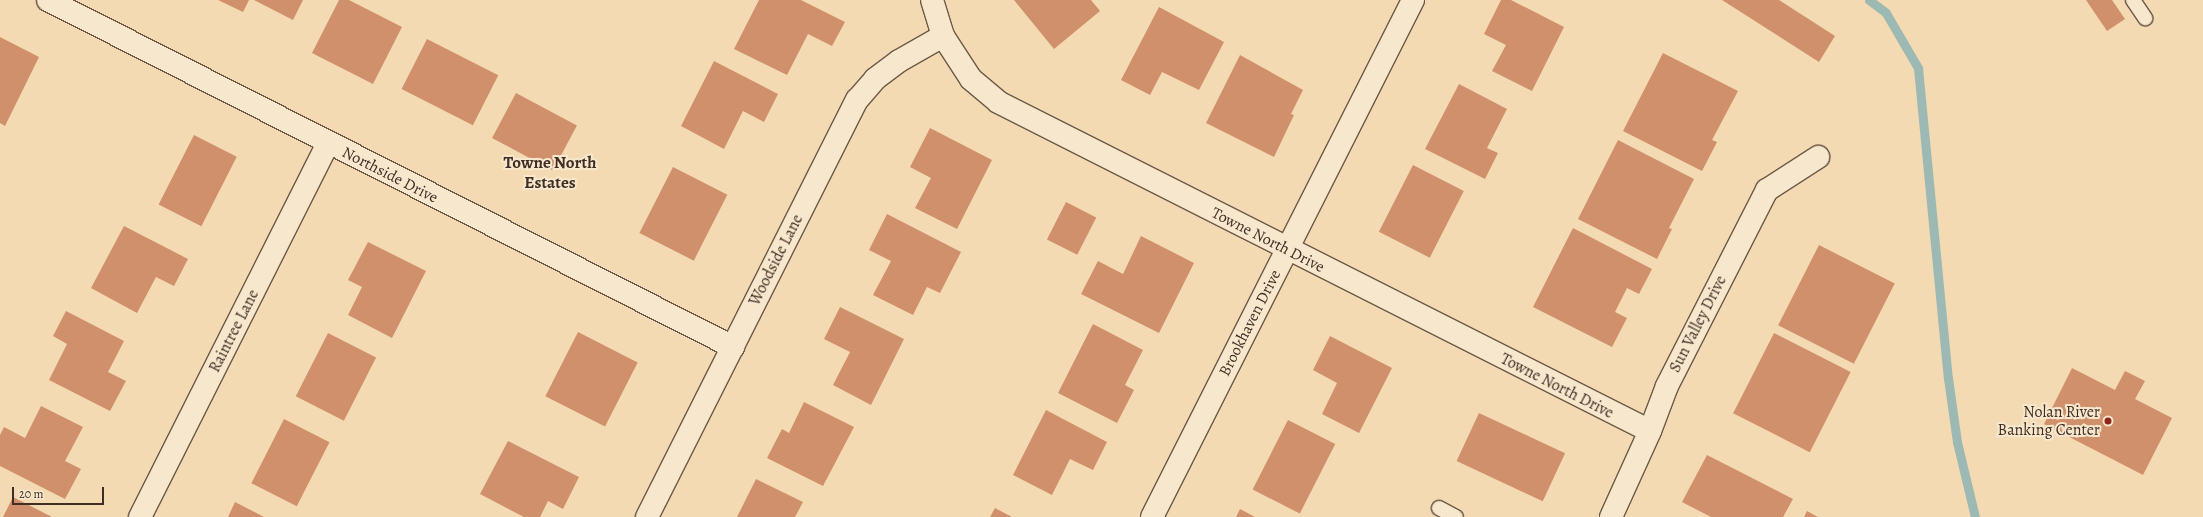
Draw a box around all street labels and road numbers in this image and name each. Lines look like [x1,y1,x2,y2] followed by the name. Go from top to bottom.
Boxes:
[339,143,441,207] street label: Northside Drive
[1208,203,1328,277] street label: Towne North Drive
[745,211,807,309] street label: Woodside Lane
[1215,267,1285,379] street label: Brookhaven Drive
[1665,272,1731,376] street label: Sun Valley Drive
[205,286,263,376] street label: Raintree Lane
[1497,349,1617,423] street label: Towne North Drive

